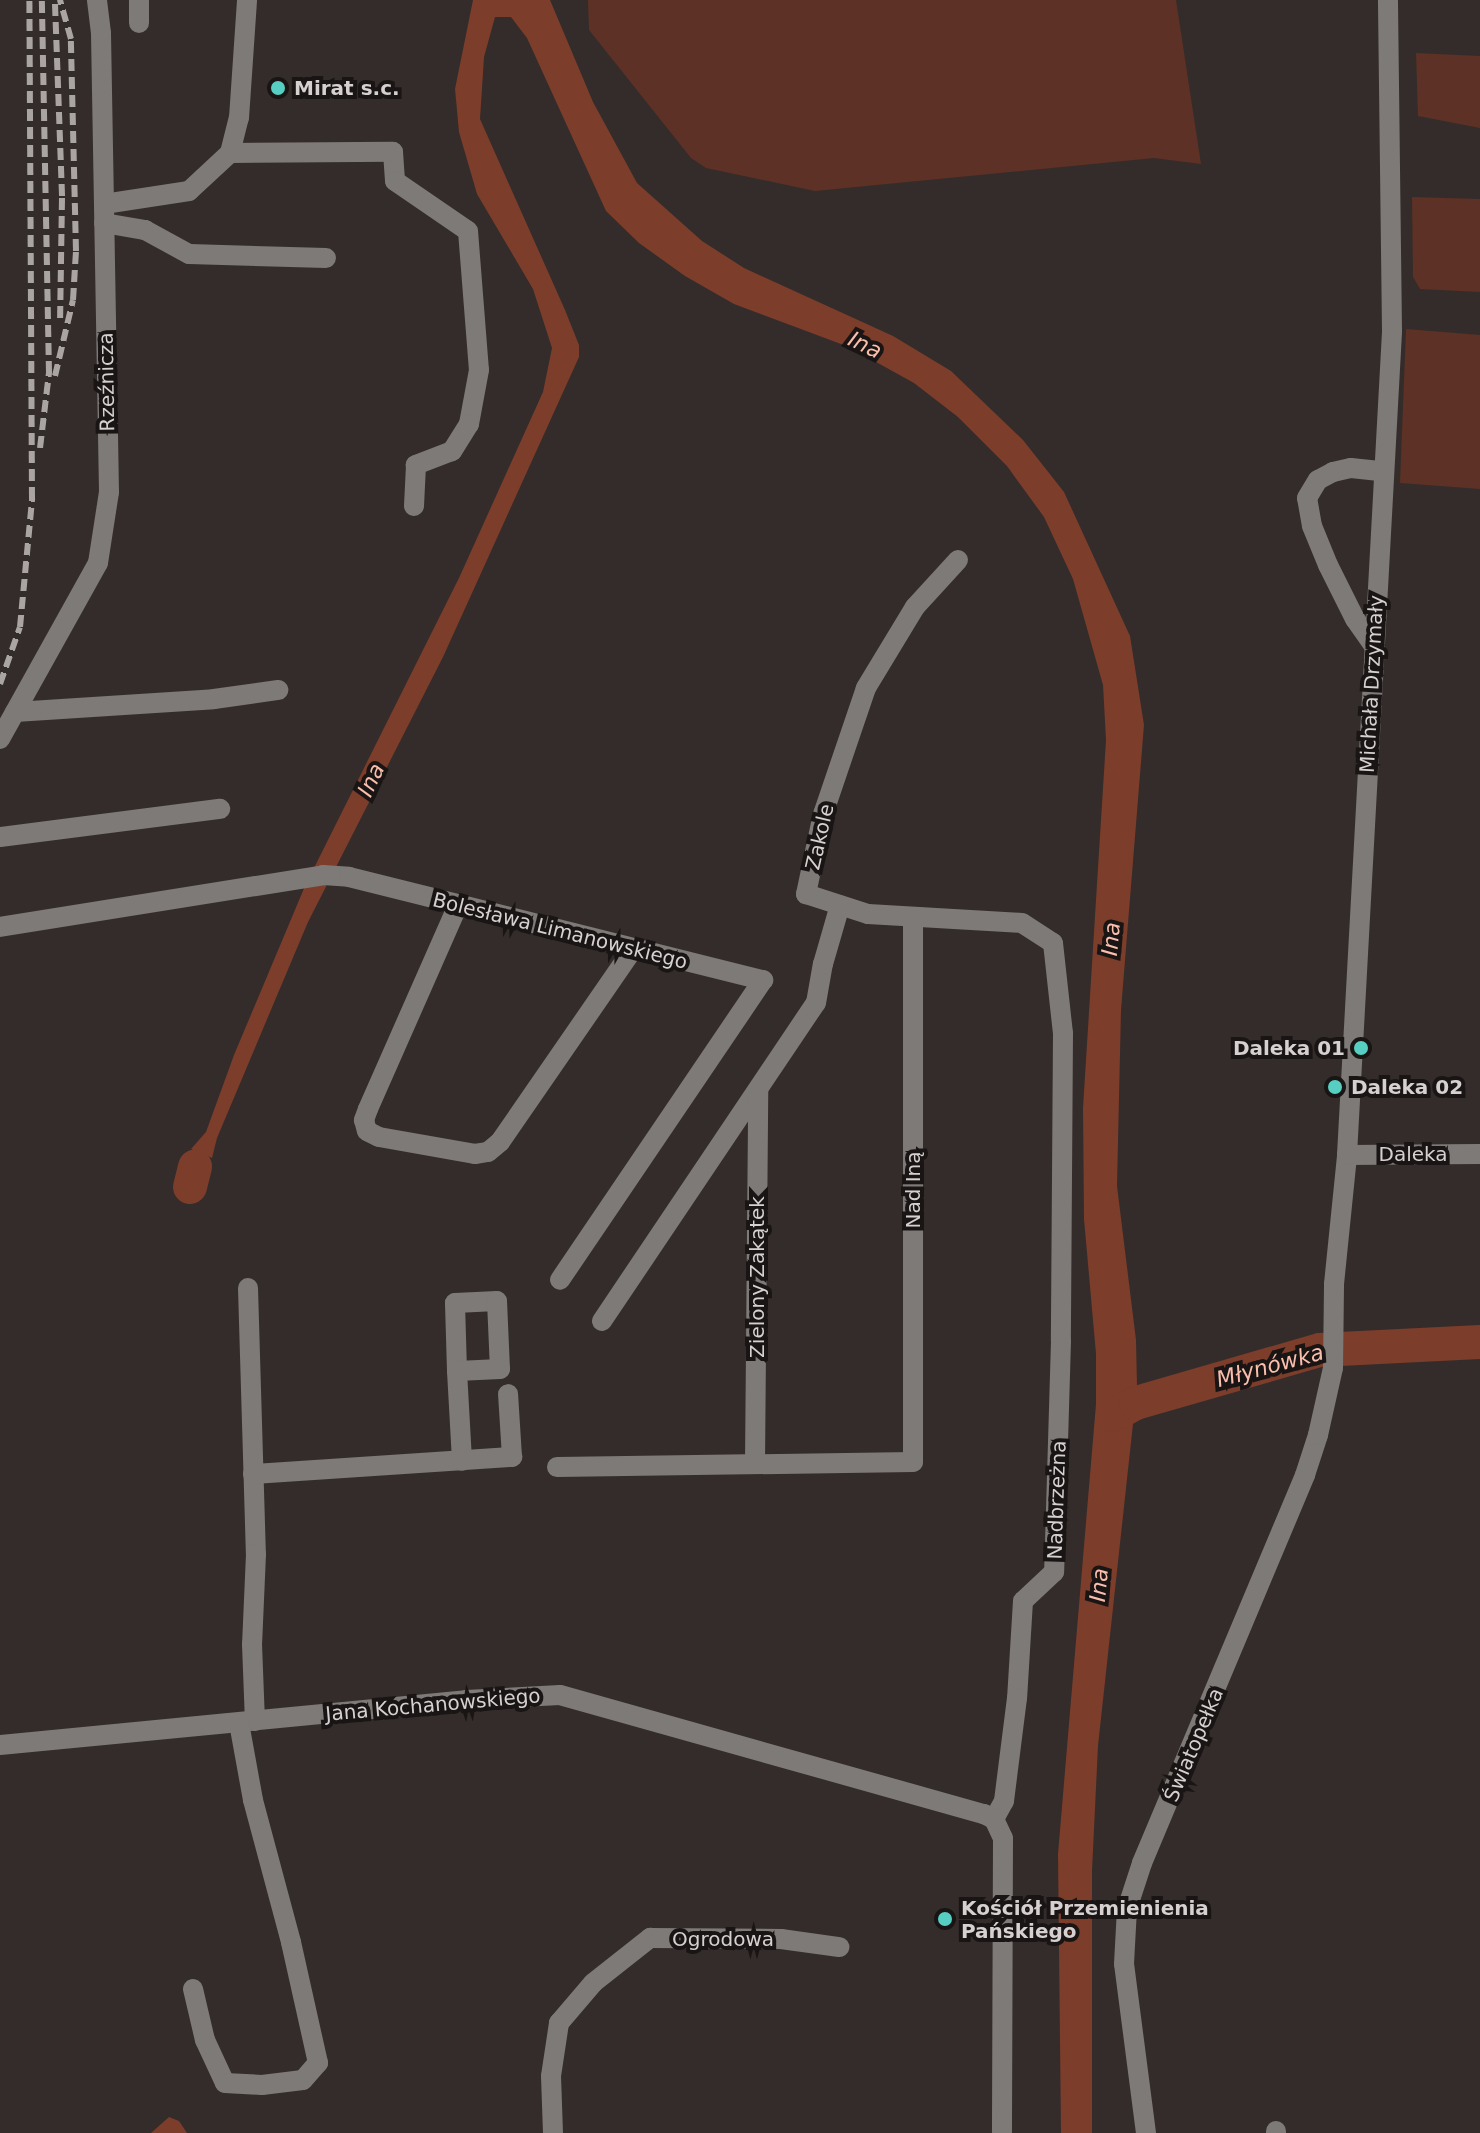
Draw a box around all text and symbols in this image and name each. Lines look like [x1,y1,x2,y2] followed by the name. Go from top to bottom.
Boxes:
[294,76,400,100] place label: Mirat s.c.
[269,79,287,97] marker: Mirat s.c.
[844,326,886,364] water label: Ina
[94,332,120,432] street label: Rzeźnicza
[1355,594,1389,774] street label: Michała Drzymały
[352,759,390,801] water label: Ina
[801,802,839,872] street label: Zakole
[430,888,690,974] street label: Bolesława Limanowskiego
[1096,921,1126,957] water label: Ina
[1233,1036,1345,1060] place label: Daleka 01
[1352,1039,1370,1057] marker: Daleka 01
[1351,1075,1463,1099] place label: Daleka 02
[1326,1078,1344,1096] marker: Daleka 02
[1378,1142,1448,1166] street label: Daleka
[901,1151,925,1229] street label: Nad Iną
[745,1196,769,1358] street label: Zielony Zakątek
[1213,1339,1327,1393] water label: Młynówka
[1043,1440,1071,1560] street label: Nadbrzeżna
[1084,1567,1114,1603] water label: Ina
[324,1684,542,1726] street label: Jana Kochanowskiego
[1159,1685,1229,1805] street label: Światopełka
[961,1896,1209,1943] place label: Kościół Przemienienia Pańskiego
[936,1910,954,1928] marker: Kościół Przemienienia Pańskiego
[672,1927,774,1951] street label: Ogrodowa

